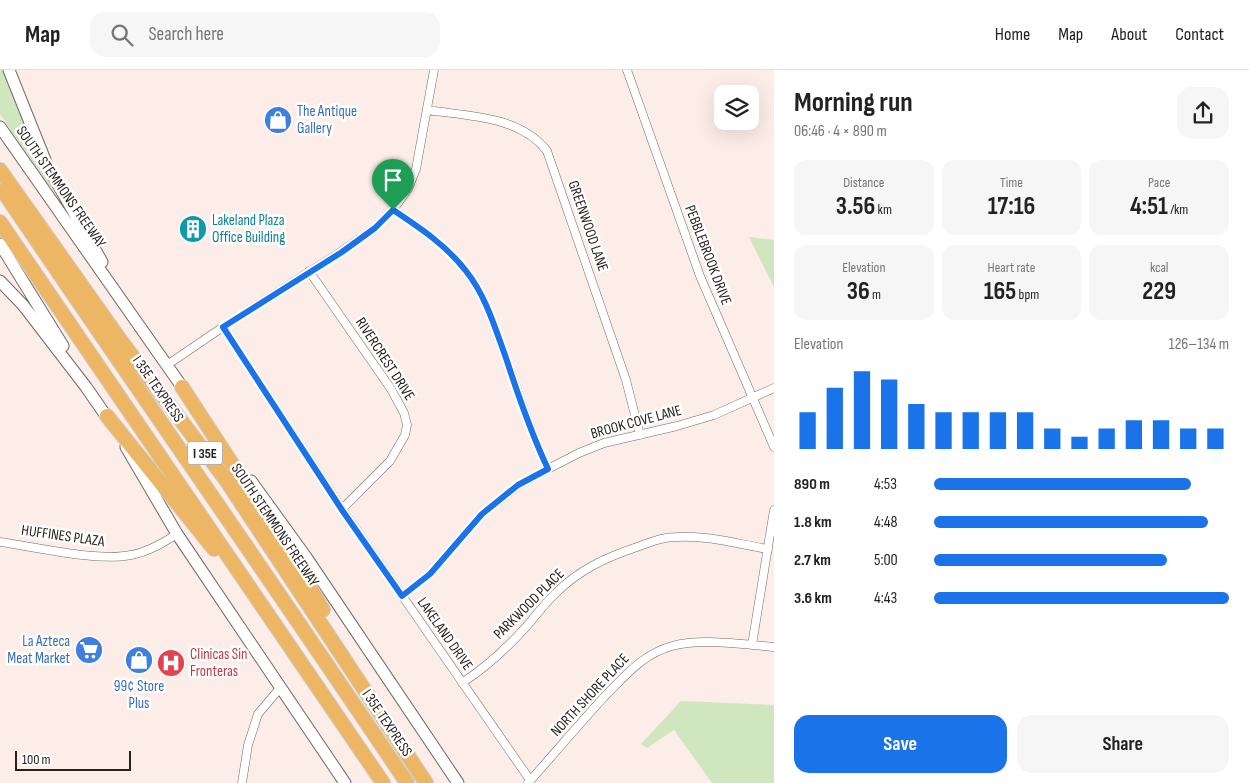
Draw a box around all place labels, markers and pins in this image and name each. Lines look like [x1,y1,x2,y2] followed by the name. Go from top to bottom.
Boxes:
[297,102,357,138] place label: The Antique Gallery
[263,105,293,135] shop icon: The Antique Gallery
[372,159,414,210] pin
[212,211,285,247] place label: Lakeland Plaza Office Building
[178,214,208,244] building icon: Lakeland Plaza Office Building
[7,632,70,668] place label: La Azteca Meat Market
[74,635,104,665] supermarket icon: La Azteca Meat Market
[124,645,154,675] shop icon: 99¢ Store Plus
[190,645,247,681] place label: Clinicas Sin Fronteras
[156,648,186,678] hospital icon: Clinicas Sin Fronteras
[114,677,164,713] place label: 99¢ Store Plus

